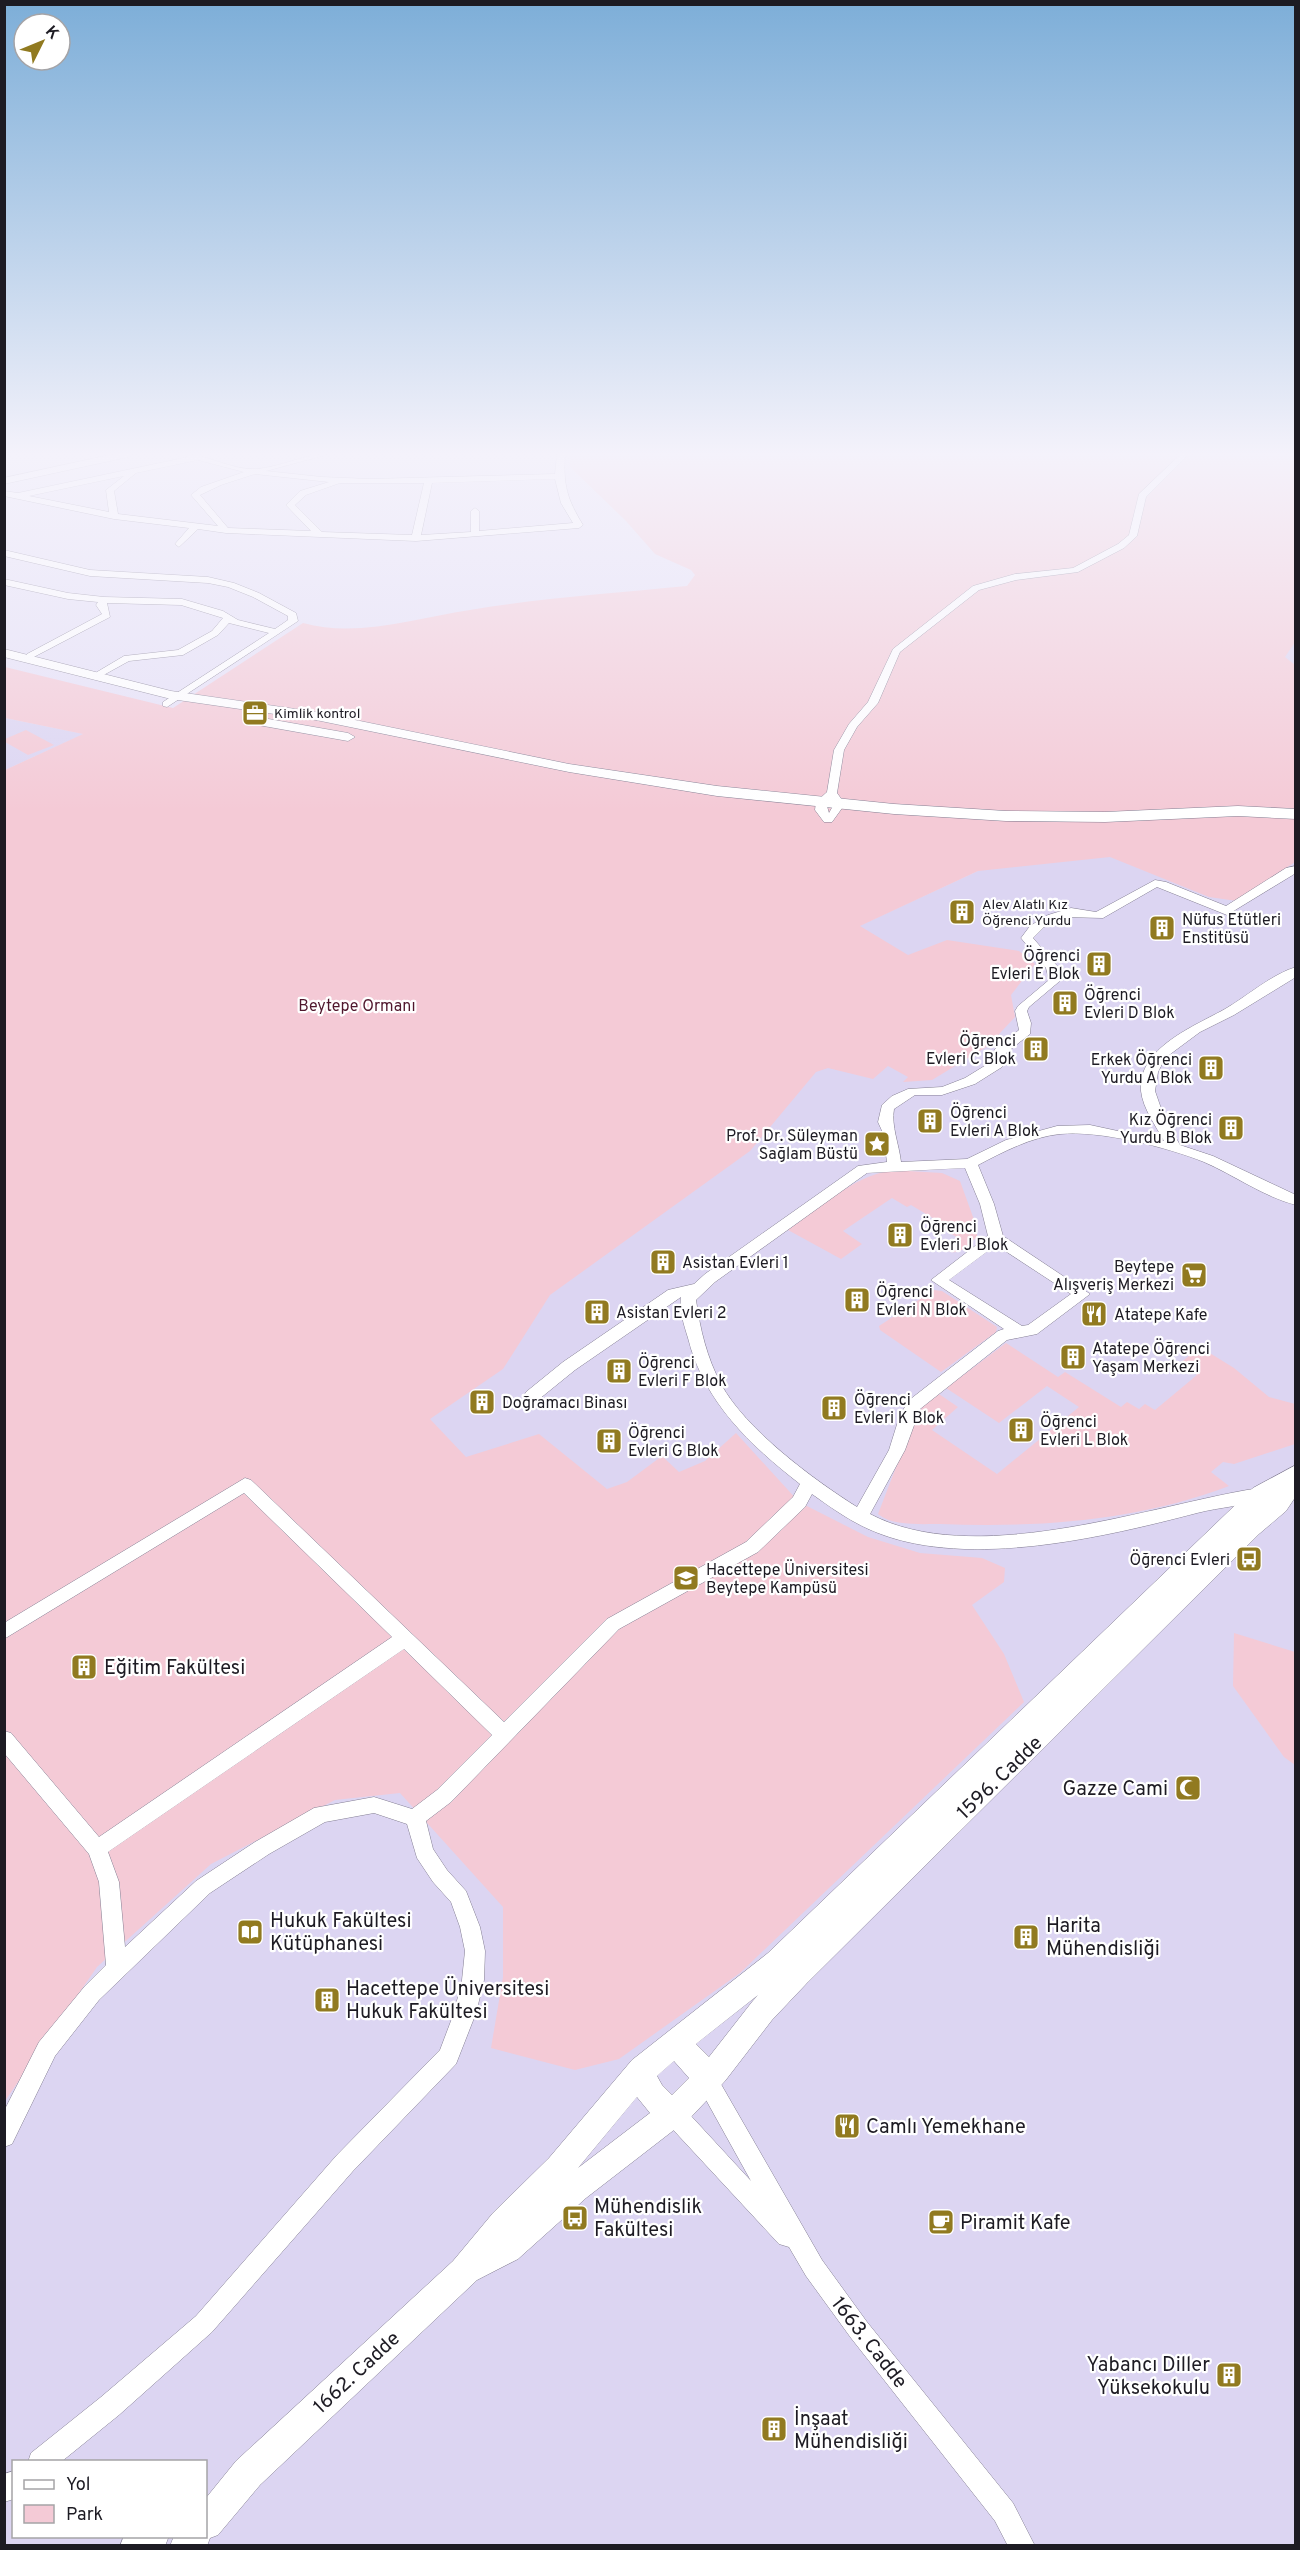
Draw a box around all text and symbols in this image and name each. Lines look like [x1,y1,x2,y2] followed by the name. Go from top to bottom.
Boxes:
[12,12,72,72] north arrow
[40,22,63,44] text: K
[240,698,270,728] office icon: Kimlik kontrol
[274,706,360,723] place label: Kimlik kontrol
[947,897,977,927] building icon: Alev Alatlı Kız Öğrenci Yurdu
[982,897,1071,930] place label: Alev Alatlı Kız Öğrenci Yurdu
[1182,911,1281,949] place label: Nüfus Etütleri Enstitüsü
[1147,913,1177,943] building icon: Nüfus Etütleri Enstitüsü
[991,945,1080,985] place label: Öğrenci Evleri E Blok
[1084,949,1114,979] building icon: Öğrenci Evleri E Blok
[1084,984,1175,1024] place label: Öğrenci Evleri D Blok
[1050,988,1080,1018] building icon: Öğrenci Evleri D Blok
[298,997,416,1017] park label: Beytepe Ormanı
[926,1030,1016,1070] place label: Öğrenci Evleri C Blok
[1021,1034,1051,1064] building icon: Öğrenci Evleri C Blok
[1091,1049,1192,1089] place label: Erkek Öğrenci Yurdu A Blok
[1196,1053,1226,1083] building icon: Erkek Öğrenci Yurdu A Blok
[950,1102,1039,1142] place label: Öğrenci Evleri A Blok
[915,1106,945,1136] building icon: Öğrenci Evleri A Blok
[1120,1109,1212,1149] place label: Kız Öğrenci Yurdu B Blok
[1216,1113,1246,1143] building icon: Kız Öğrenci Yurdu B Blok
[726,1127,858,1165] place label: Prof. Dr. Süleyman Sağlam Büstü
[862,1129,892,1159] place icon: Prof. Dr. Süleyman Sağlam Büstü
[920,1216,1008,1256] place label: Öğrenci Evleri J Blok
[885,1220,915,1250] building icon: Öğrenci Evleri J Blok
[648,1247,678,1277] building icon: Asistan Evleri 1
[682,1254,789,1274] place label: Asistan Evleri 1
[1053,1258,1174,1296] place label: Beytepe Alışveriş Merkezi
[1179,1260,1209,1290] supermarket icon: Beytepe Alışveriş Merkezi
[876,1281,967,1321] place label: Öğrenci Evleri N Blok
[842,1285,872,1315] building icon: Öğrenci Evleri N Blok
[582,1297,612,1327] building icon: Asistan Evleri 2
[1079,1299,1109,1329] restaurant icon: Atatepe Kafe
[616,1304,727,1324] place label: Asistan Evleri 2
[1114,1306,1207,1326] place label: Atatepe Kafe
[1092,1338,1210,1378] place label: Atatepe Öğrenci Yaşam Merkezi
[1058,1342,1088,1372] building icon: Atatepe Öğrenci Yaşam Merkezi
[638,1352,727,1392] place label: Öğrenci Evleri F Blok
[604,1356,634,1386] building icon: Öğrenci Evleri F Blok
[467,1387,497,1417] building icon: Doğramacı Binası
[854,1389,944,1429] place label: Öğrenci Evleri K Blok
[819,1393,849,1423] building icon: Öğrenci Evleri K Blok
[502,1394,627,1414] place label: Doğramacı Binası
[1040,1411,1128,1451] place label: Öğrenci Evleri L Blok
[1006,1415,1036,1445] building icon: Öğrenci Evleri L Blok
[628,1422,719,1462] place label: Öğrenci Evleri G Blok
[594,1426,624,1456] building icon: Öğrenci Evleri G Blok
[1234,1544,1264,1574] bus stop icon: Öğrenci Evleri
[1129,1549,1230,1571] place label: Öğrenci Evleri
[706,1559,869,1599] place label: Hacettepe Üniversitesi Beytepe Kampüsü
[671,1563,701,1593] school or university icon: Hacettepe Üniversitesi Beytepe Kampüsü
[69,1652,99,1682] building icon: Eğitim Fakültesi
[104,1656,245,1682] place label: Eğitim Fakültesi
[952,1731,1049,1826] street label: 1596. Cadde
[1173,1773,1203,1803] mosque icon: Gazze Cami
[1063,1777,1168,1803] place label: Gazze Cami
[270,1909,412,1958] place label: Hukuk Fakültesi Kütüphanesi
[1046,1914,1160,1963] place label: Harita Mühendisliği
[235,1917,265,1947] library icon: Hukuk Fakültesi Kütüphanesi
[1011,1922,1041,1952] building icon: Harita Mühendisliği
[346,1976,549,2026] place label: Hacettepe Üniversitesi Hukuk Fakültesi
[312,1985,342,2015] building icon: Hacettepe Üniversitesi Hukuk Fakültesi
[832,2111,862,2141] restaurant icon: Camlı Yemekhane
[866,2115,1026,2141] place label: Camlı Yemekhane
[594,2195,702,2244] place label: Mühendislik Fakültesi
[560,2203,590,2233] bus stop icon: Mühendislik Fakültesi
[926,2207,956,2237] cafe icon: Piramit Kafe
[960,2211,1070,2237] place label: Piramit Kafe
[824,2292,912,2394] street label: 1663. Cadde
[308,2327,406,2420] street label: 1662. Cadde
[1086,2353,1210,2402] place label: Yabancı Diller Yüksekokulu
[1214,2360,1244,2390] building icon: Yabancı Diller Yüksekokulu
[794,2406,908,2456] place label: İnşaat Mühendisliği
[759,2414,789,2444] building icon: İnşaat Mühendisliği
[12,2460,207,2538] legend
[66,2474,91,2497] text: Yol
[66,2504,103,2527] text: Park

